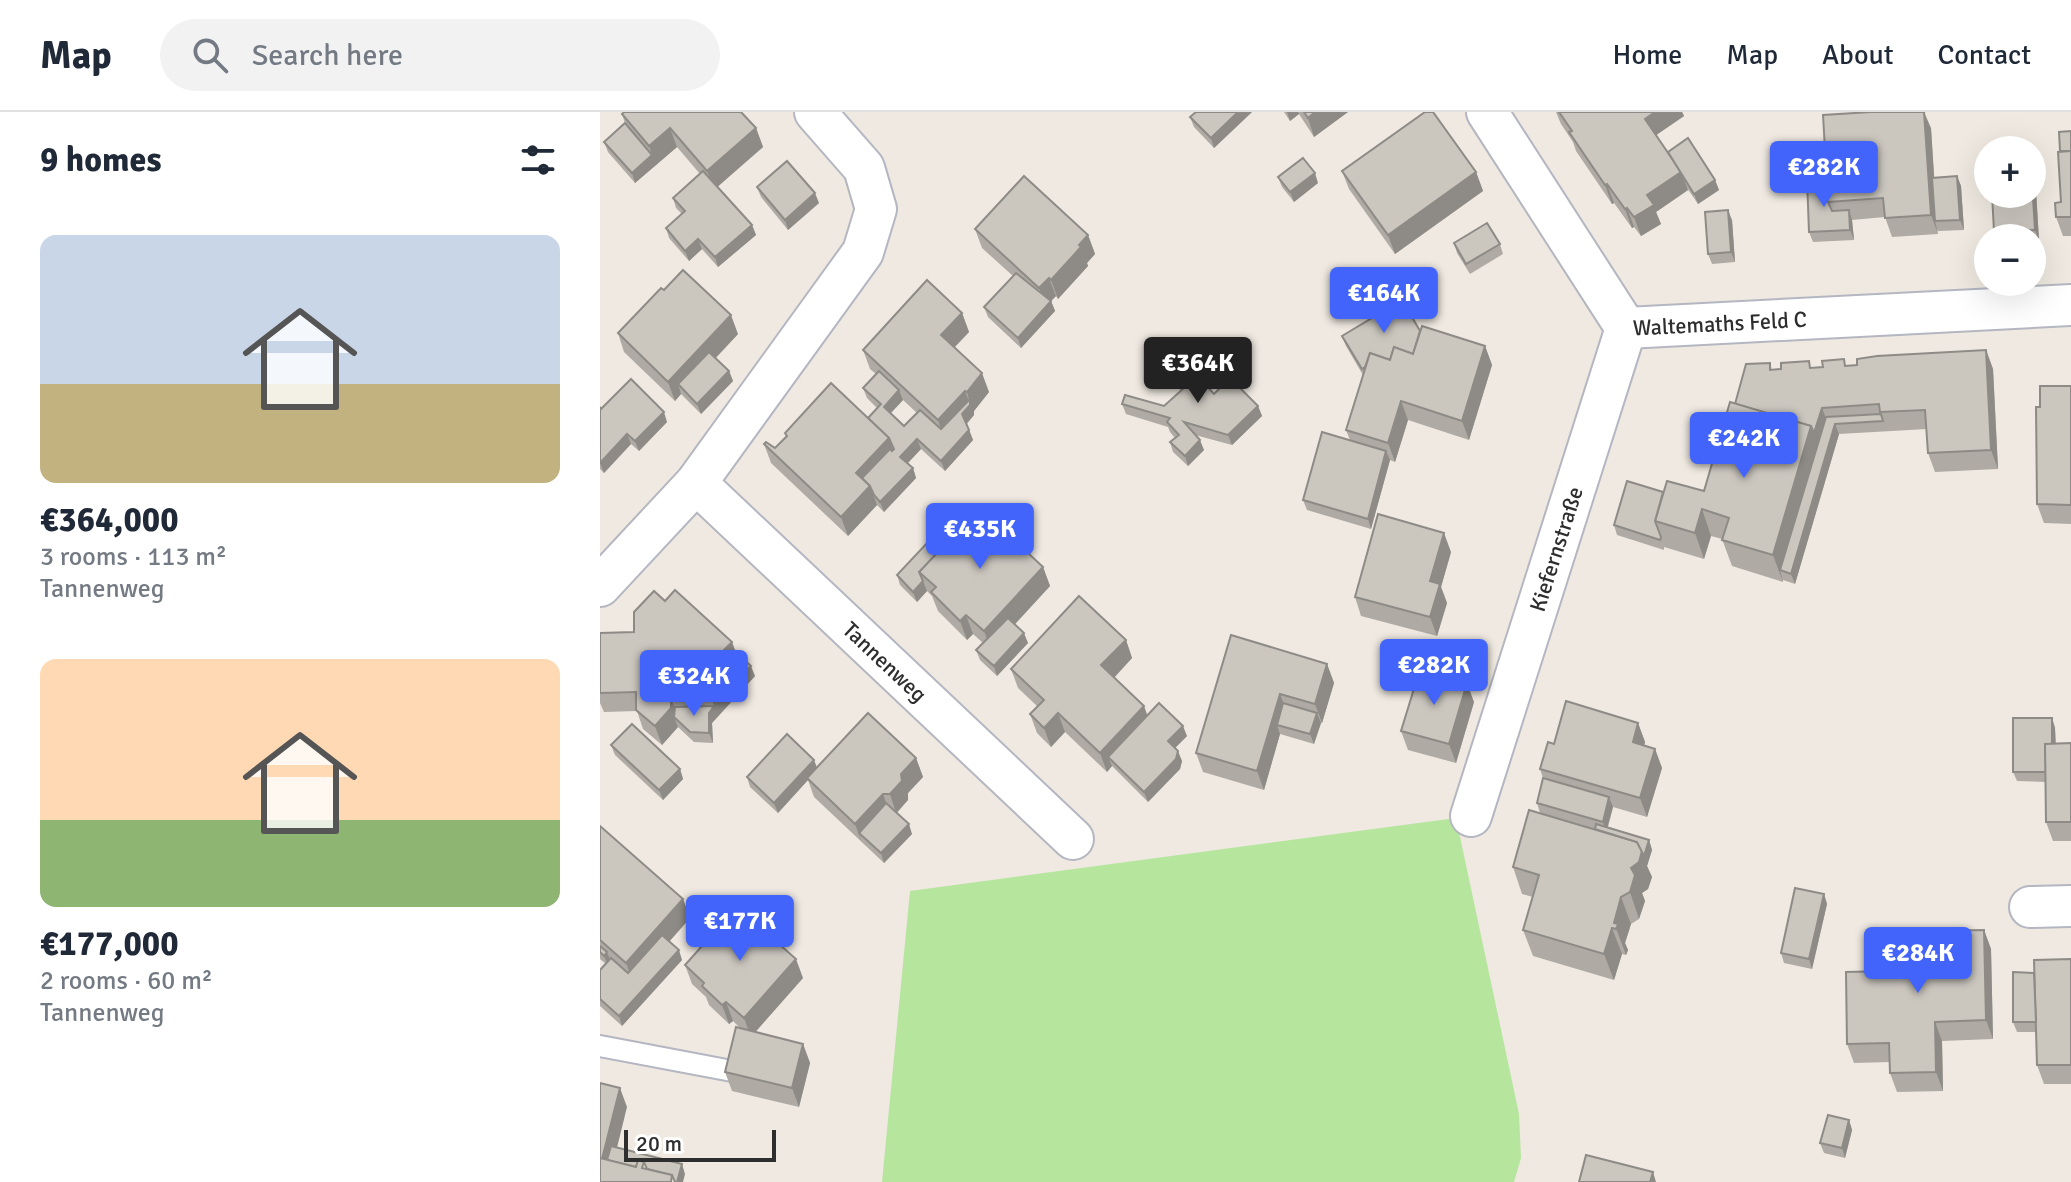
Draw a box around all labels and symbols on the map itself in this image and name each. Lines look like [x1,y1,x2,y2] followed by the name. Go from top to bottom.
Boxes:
[1768,141,1880,209] pin: €282K
[1328,267,1440,335] pin: €164K
[1632,305,1808,341] street label: Waltemaths Feld C
[1142,337,1254,405] pin: €364K
[1688,412,1800,480] pin: €242K
[1523,483,1588,615] street label: Kiefernstraße
[924,503,1036,571] pin: €435K
[837,616,933,707] street label: Tannenweg
[1378,639,1490,707] pin: €282K
[638,650,750,718] pin: €324K
[684,895,796,963] pin: €177K
[1862,927,1974,995] pin: €284K
[624,1126,776,1162] scale bar

